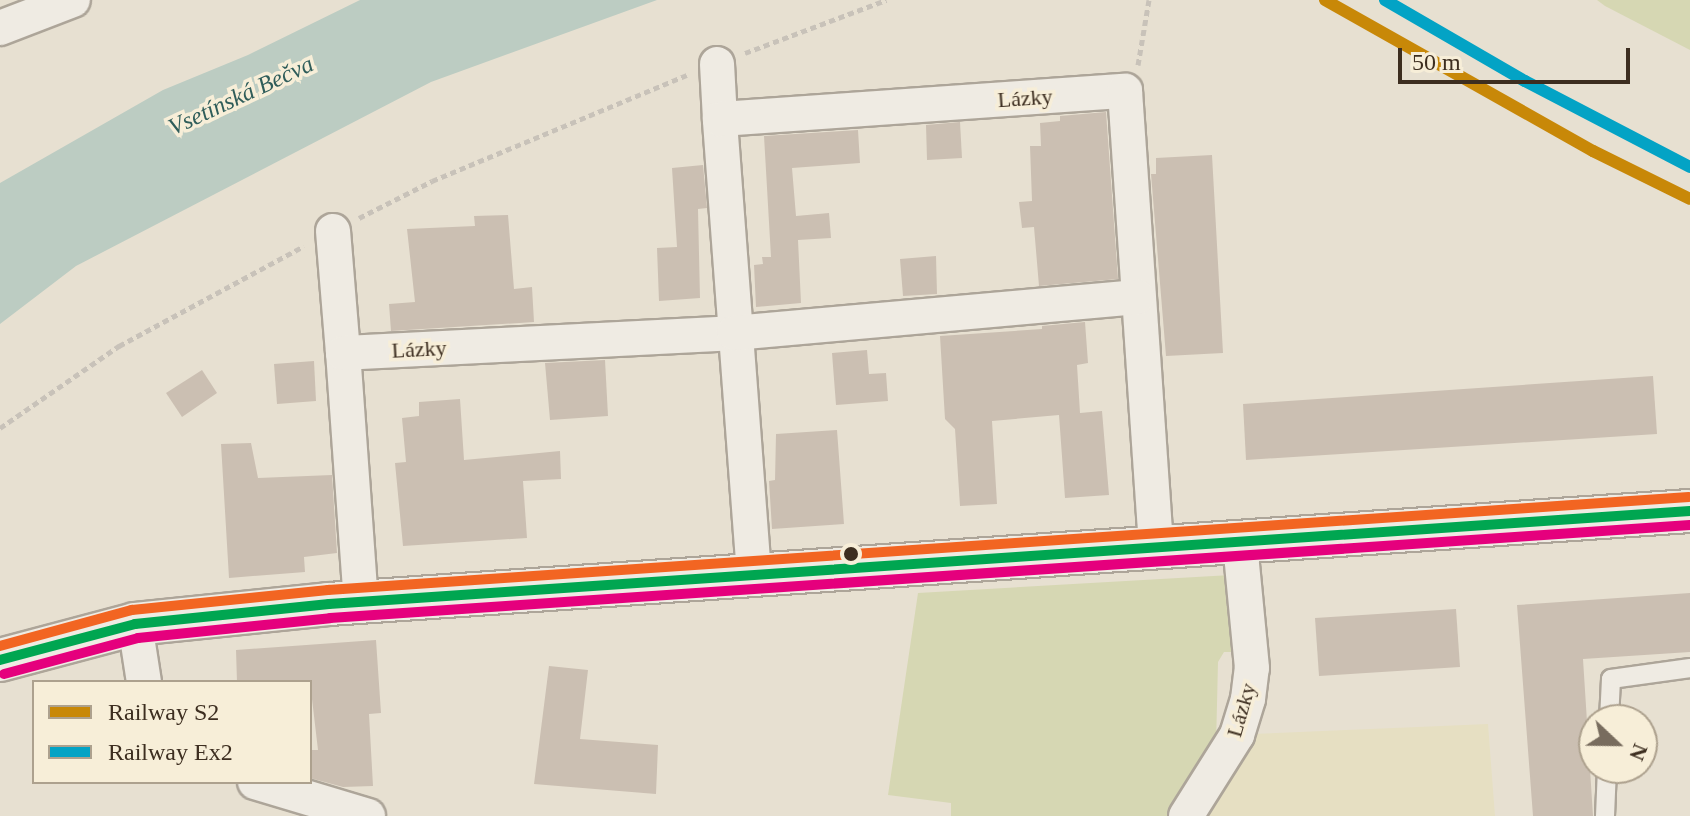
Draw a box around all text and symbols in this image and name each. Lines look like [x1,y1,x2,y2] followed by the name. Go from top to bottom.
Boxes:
[1402,32,1634,82] scale bar
[1412,49,1461,75] text: 50 m
[164,50,318,142] water label: Vsetínská Bečva
[997,83,1053,113] street label: Lázky
[391,334,447,364] street label: Lázky
[843,546,859,562] unlabelled marker
[32,680,312,784] legend
[1221,680,1261,740] street label: Lázky
[108,699,219,725] text: Railway S2
[1578,704,1658,784] north arrow
[108,739,233,765] text: Railway Ex2
[1624,740,1653,764] text: N

